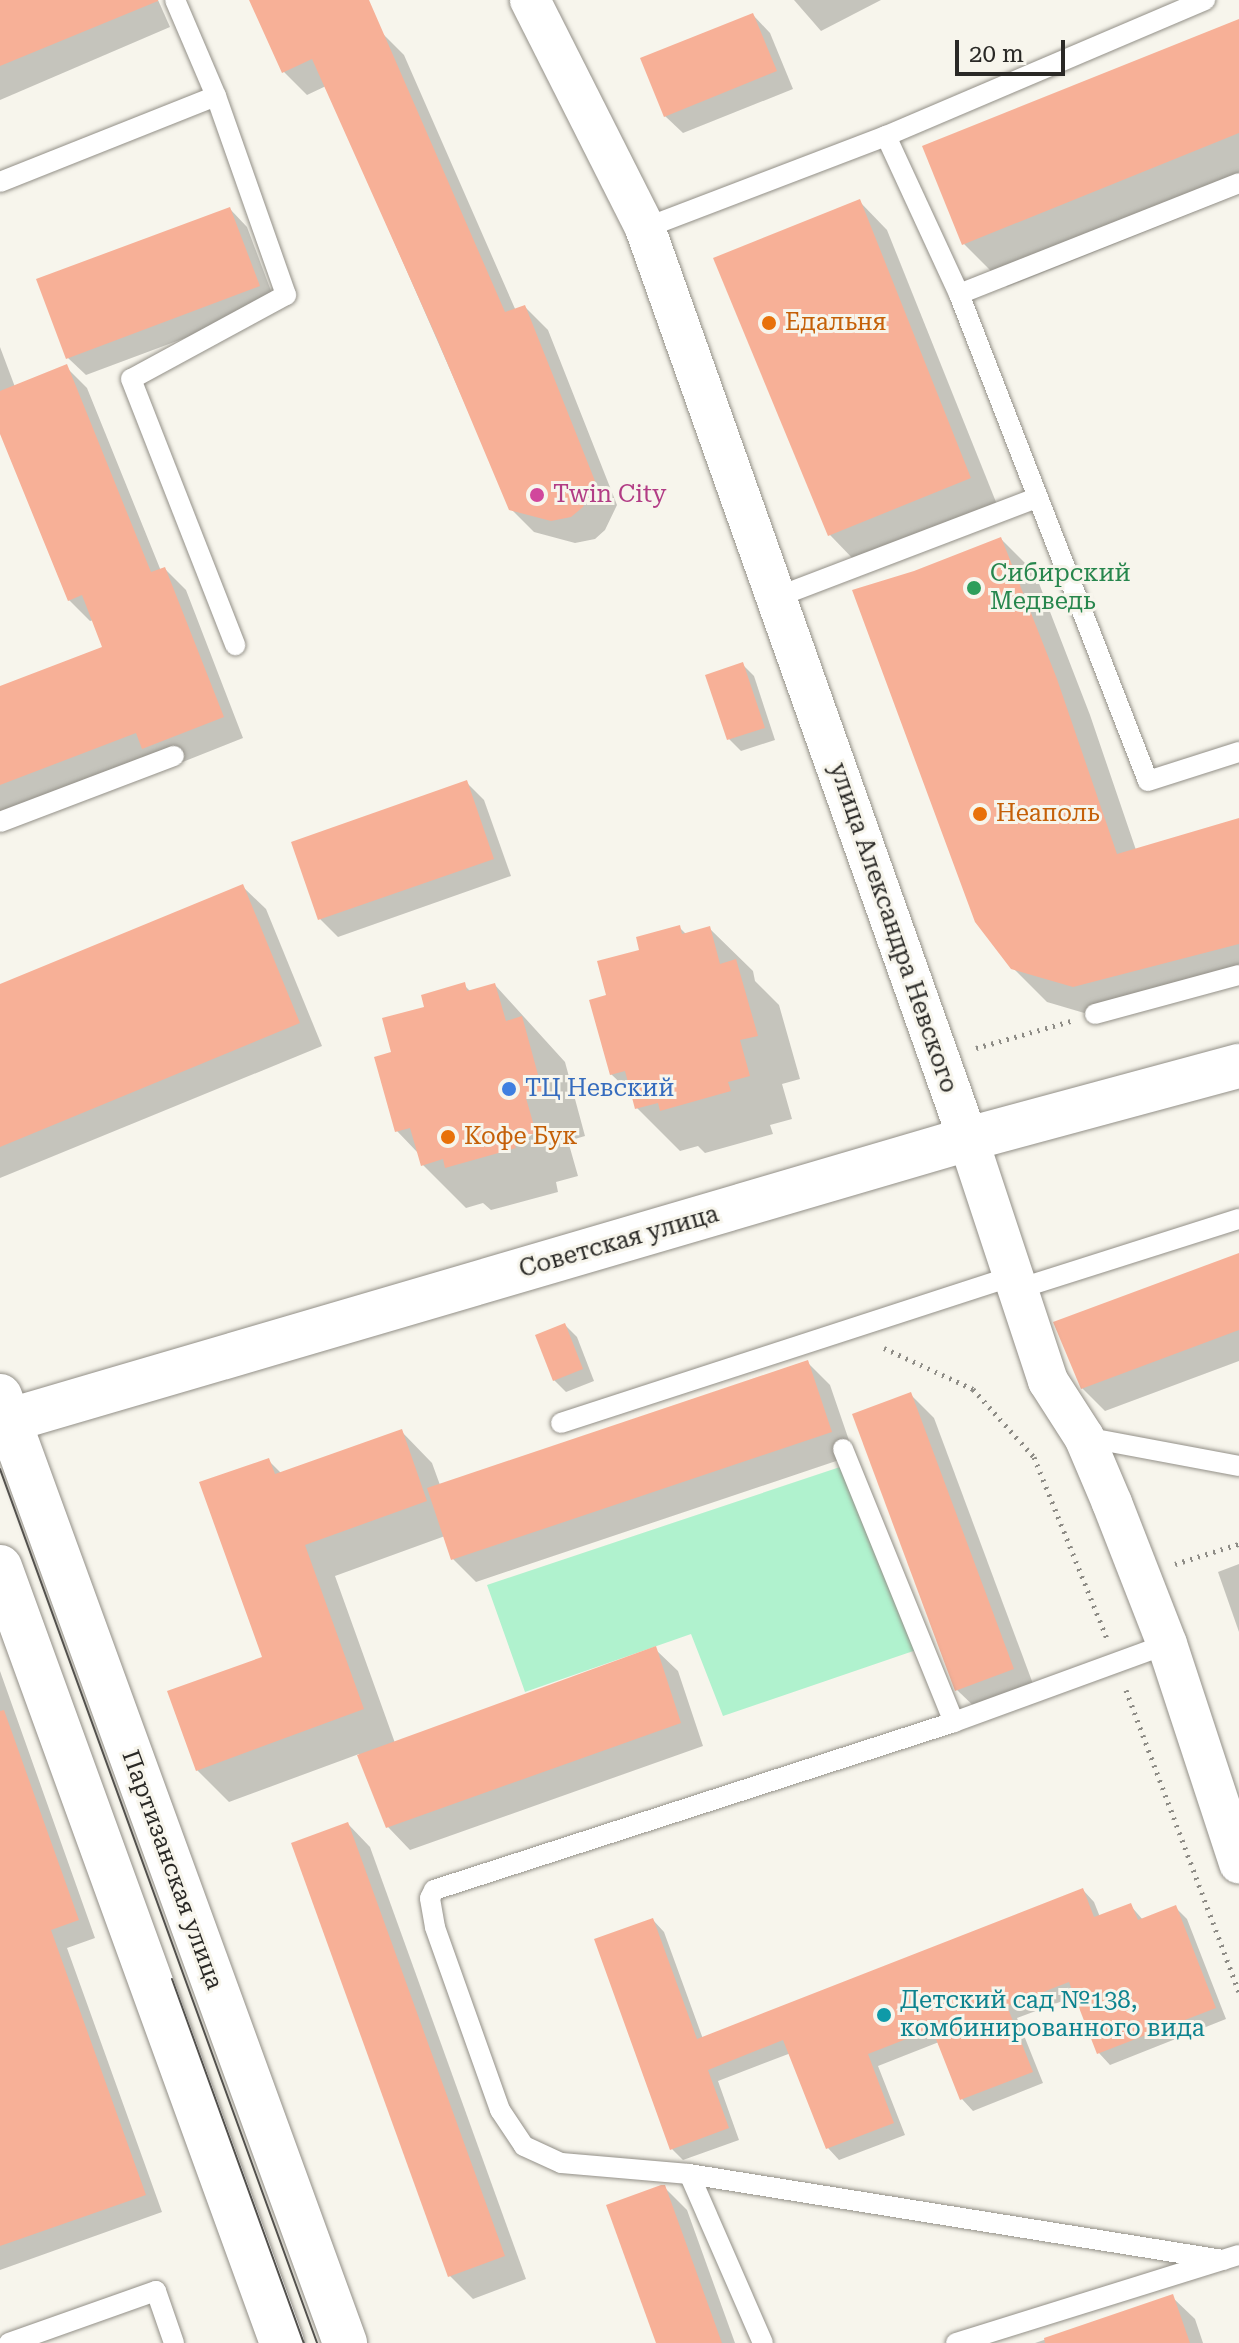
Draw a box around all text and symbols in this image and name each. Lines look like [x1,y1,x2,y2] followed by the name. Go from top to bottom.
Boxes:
[959,24,1069,74] scale bar
[969,40,1024,68] text: 20 m
[785,309,886,337] place label: Едальня
[760,314,778,332] marker: Едальня
[553,481,666,509] place label: Twin Сity
[528,486,546,504] marker: Twin Сity
[990,560,1131,616] place label: Сибирский Медведь
[965,579,983,597] marker: Сибирский Медведь
[823,759,963,1097] street label: улица Александра Невского
[996,800,1100,828] place label: Неаполь
[971,805,989,823] marker: Неаполь
[525,1075,674,1103] place label: ТЦ Невский
[500,1080,518,1098] marker: ТЦ Невский
[464,1123,578,1151] place label: Кофе Бук
[439,1128,457,1146] marker: Кофе Бук
[516,1200,722,1284] street label: Советская улица
[115,1746,229,1994] street label: Партизанская улица
[900,1987,1205,2043] place label: Детский сад №138, комбинированного вида
[875,2006,893,2024] marker: Детский сад №138, комбинированного вида

